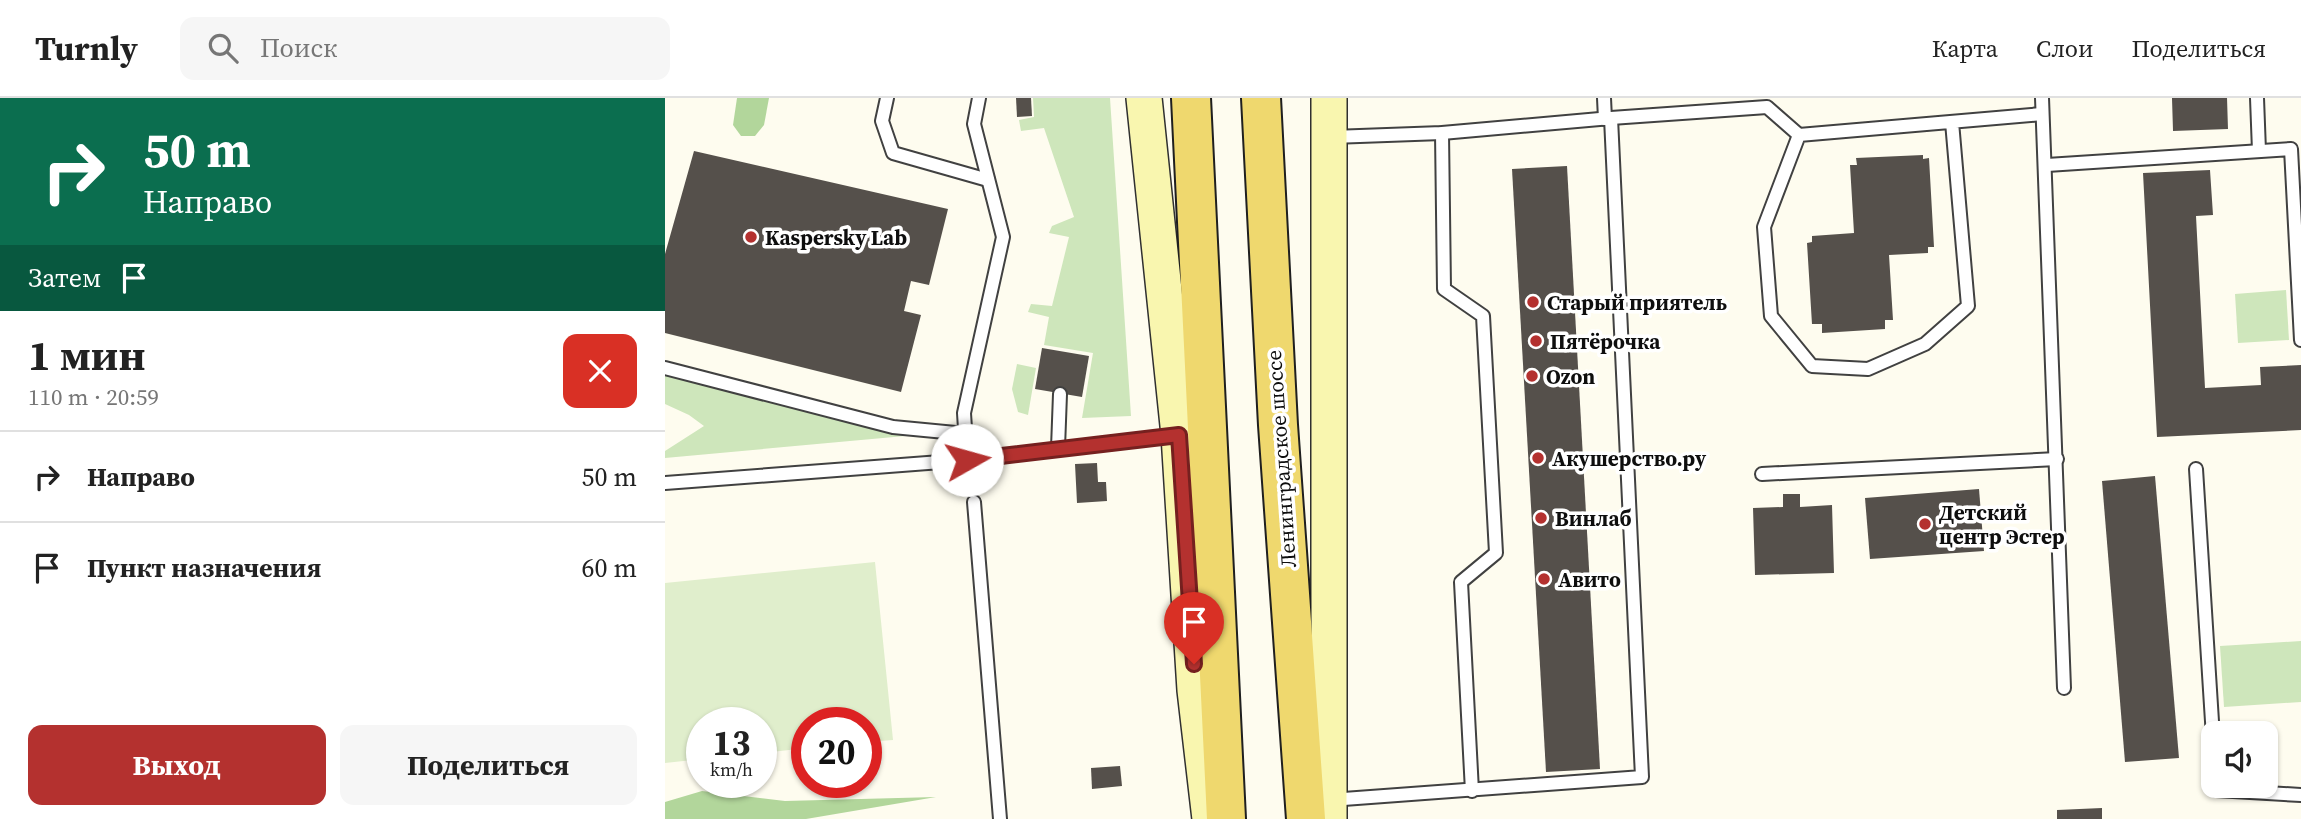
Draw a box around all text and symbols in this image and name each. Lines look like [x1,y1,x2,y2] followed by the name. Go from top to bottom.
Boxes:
[180,17,670,80] search box
[35,26,138,71] text: Turnly
[204,29,242,67] icon: search
[260,30,337,66] text: Поиск
[1932,32,1998,65] text: Карта
[2036,32,2093,65] text: Слои
[2131,32,2266,65] text: Поделиться
[143,116,251,183] text: 50 m
[28,126,119,217] icon: right
[143,180,272,224] text: Направо
[765,223,907,252] place label: Kaspersky Lab
[743,229,759,245] marker: Kaspersky Lab
[115,259,153,297] icon: arrive
[28,260,101,296] text: Затем
[1547,288,1727,317] place label: Старый приятель
[1525,294,1541,310] marker: Старый приятель
[28,326,145,384] text: 1 мин
[1550,327,1661,356] place label: Пятёрочка
[1528,333,1544,349] marker: Пятёрочка
[563,334,637,408] button: close
[1259,349,1303,569] street label: Ленинградское шоссе
[1546,362,1595,391] place label: Ozon
[1524,368,1540,384] marker: Ozon
[28,381,159,413] text: 110 m · 20:59
[930,423,1004,497] position arrow
[1552,444,1707,473] place label: Акушерство.ру
[1530,450,1546,466] marker: Акушерство.ру
[28,458,66,496] icon: right
[87,459,195,495] text: Направо
[582,459,637,495] text: 50 m
[1939,498,2065,551] place label: Детский центр Эстер
[1555,504,1631,533] place label: Винлаб
[1533,510,1549,526] marker: Винлаб
[1917,516,1933,532] marker: Детский центр Эстер
[28,549,66,587] icon: arrive
[87,550,321,586] text: Пункт назначения
[582,550,637,586] text: 60 m
[1558,565,1621,594] place label: Авито
[1536,571,1552,587] marker: Авито
[1164,592,1224,664] pin
[1175,603,1213,641] icon: arrive
[791,707,882,798] speed limit sign: 20
[713,719,750,767] text: 13
[2201,721,2278,798] map controls
[2201,721,2278,798] button: sound
[28,725,326,805] button: Выход
[340,725,637,805] button: Поделиться
[710,757,753,782] text: km/h

